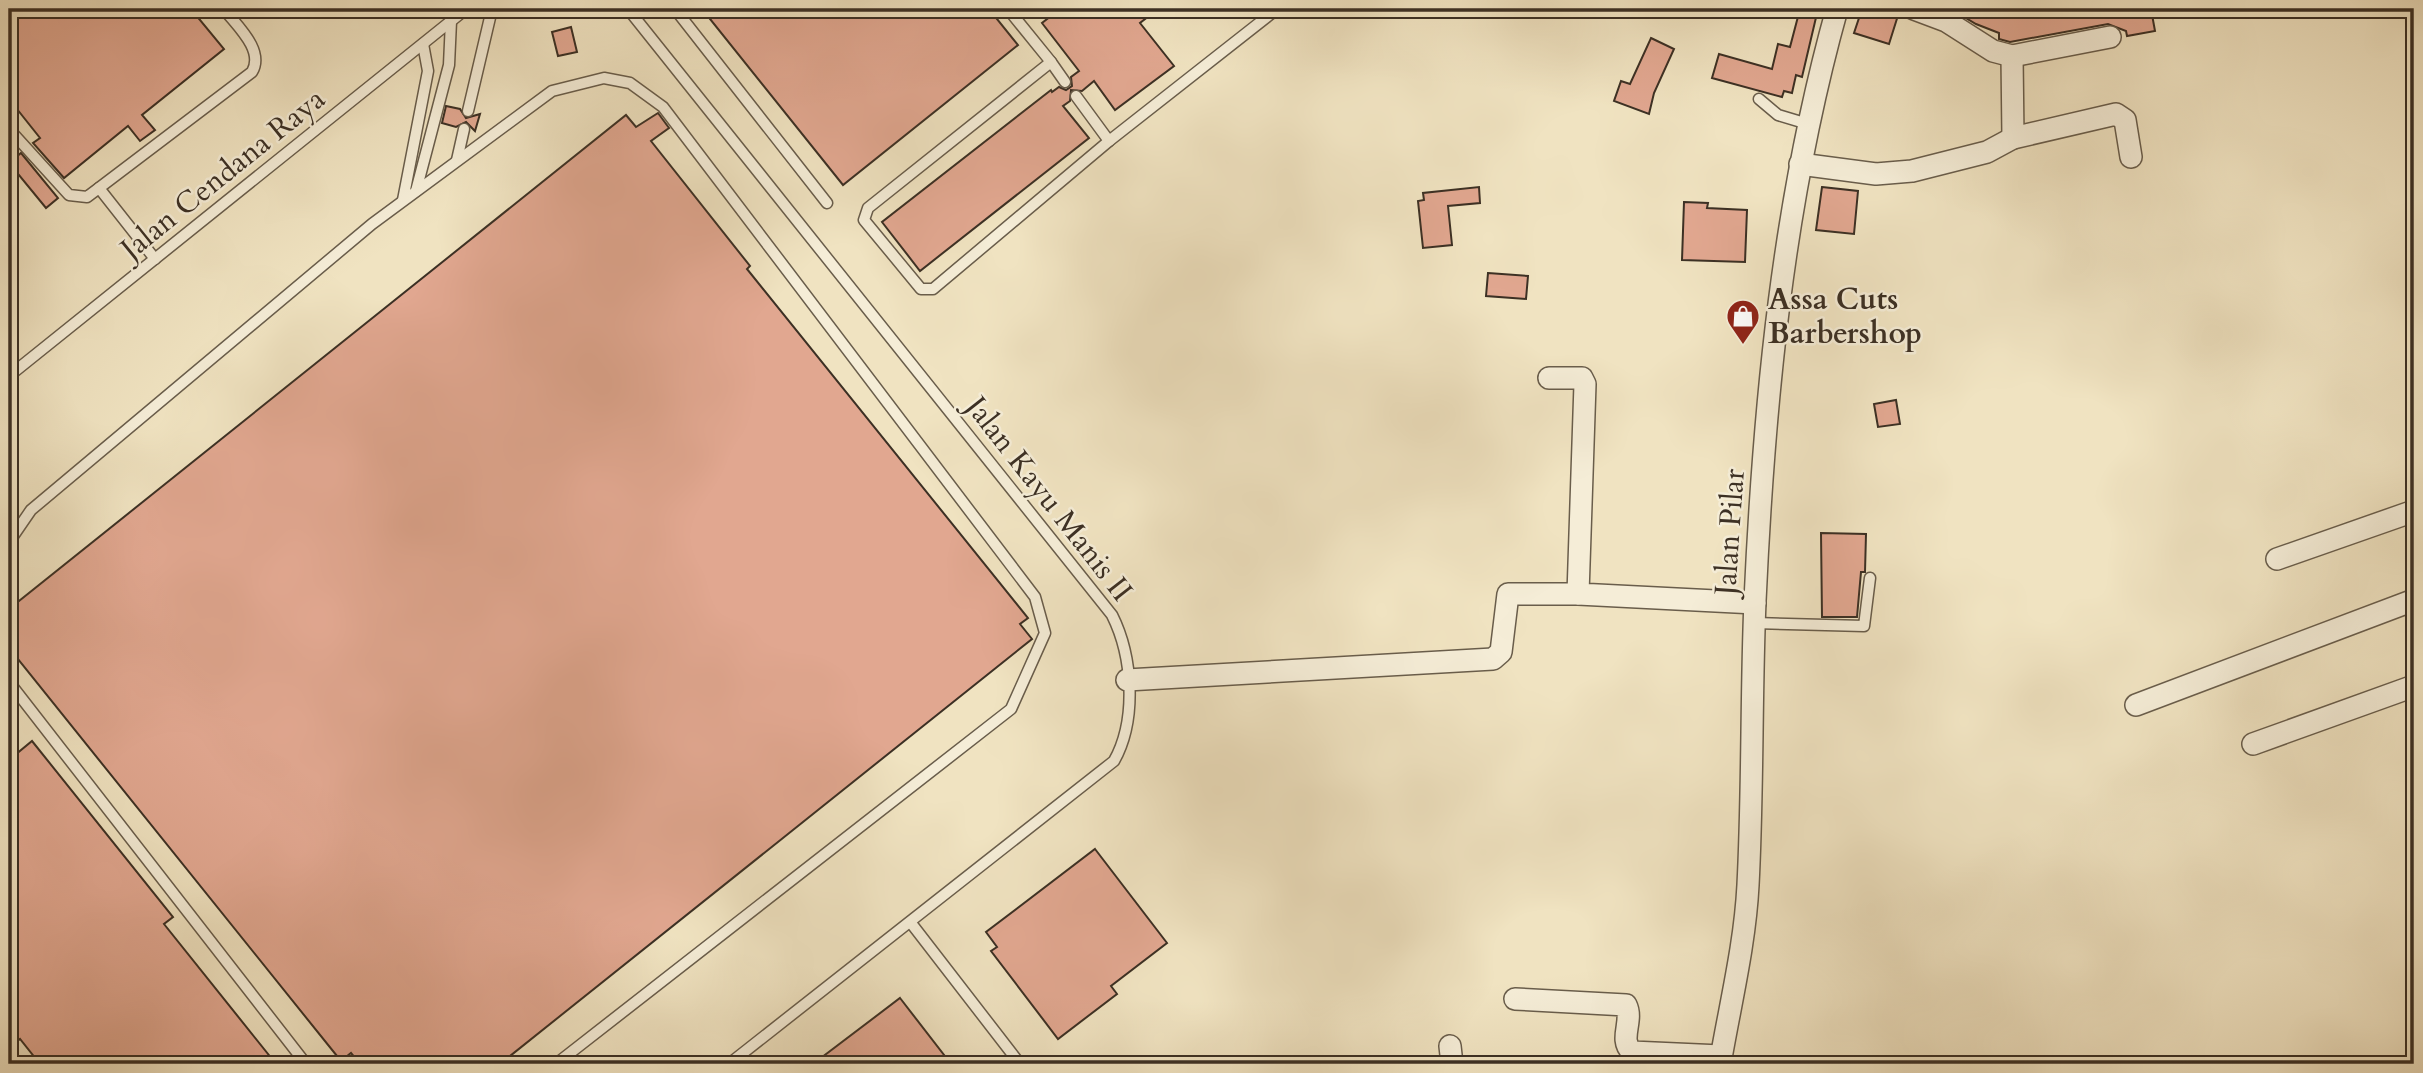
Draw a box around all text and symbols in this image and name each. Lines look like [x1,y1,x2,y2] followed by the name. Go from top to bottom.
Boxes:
[109,79,334,272] street label: Jalan Cendana Raya
[1768,279,1922,354] place label: Assa Cuts Barbershop
[1724,297,1762,346] shop icon: Assa Cuts Barbershop
[953,385,1142,610] street label: Jalan Kayu Manis II
[1705,467,1755,601] street label: Jalan Pilar

